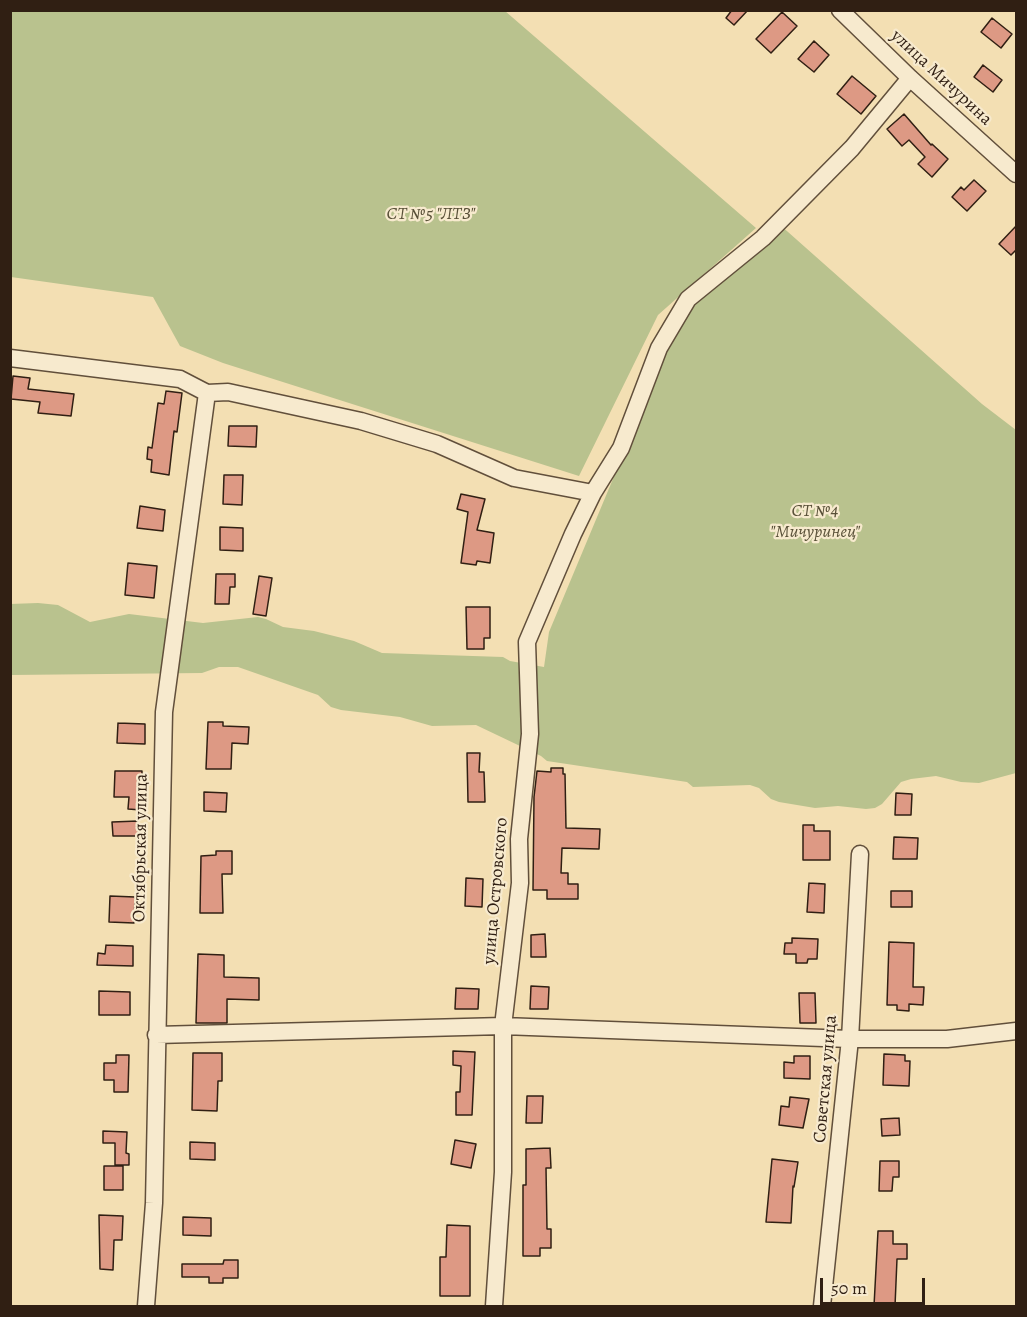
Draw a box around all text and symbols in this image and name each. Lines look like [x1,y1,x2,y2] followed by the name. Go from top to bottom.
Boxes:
[886,26,996,130] street label: улица Мичурина
[387,204,475,226] park label: СТ №5 "ЛТЗ"
[770,501,860,544] park label: СТ №4 "Мичуринец"
[129,774,153,922] street label: Октябрьская улица
[479,817,513,965] street label: улица Островского
[810,1014,842,1144] street label: Советская улица
[823,1266,928,1304] scale bar
[831,1276,867,1300] text: 50 m

